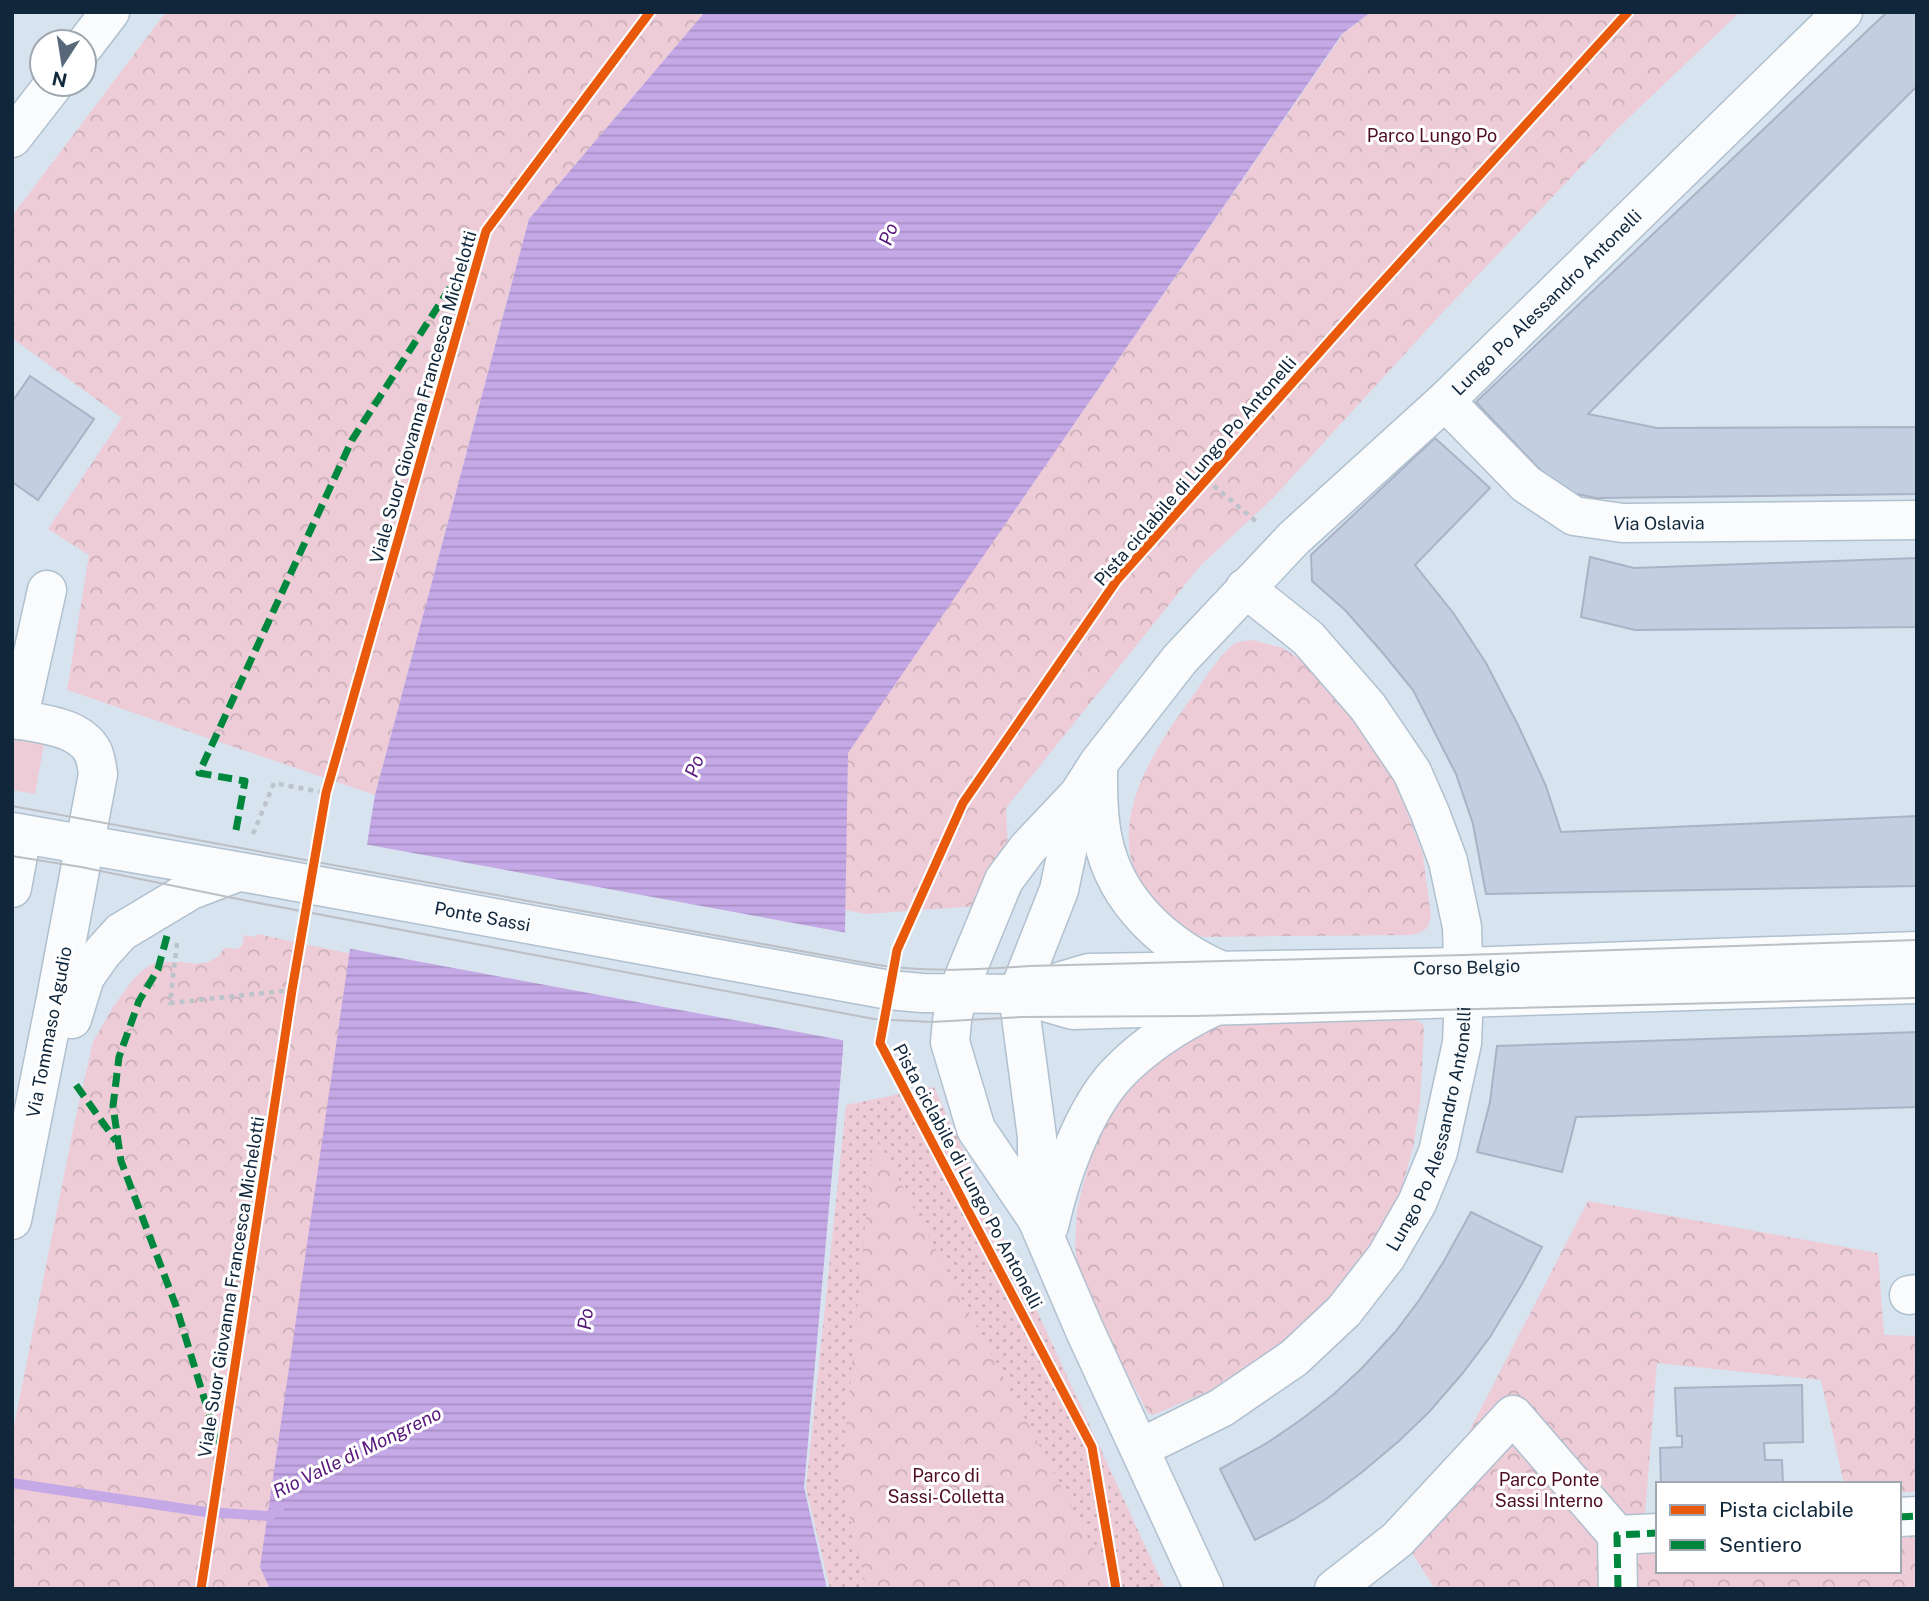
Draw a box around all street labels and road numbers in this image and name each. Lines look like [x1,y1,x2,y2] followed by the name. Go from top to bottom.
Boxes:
[1447,205,1645,399] street label: Lungo Po Alessandro Antonelli
[365,228,481,566] street label: Viale Suor Giovanna Francesca Michelotti
[1090,352,1300,590] street label: Pista ciclabile di Lungo Po Antonelli
[1612,511,1705,534] street label: Via Oslavia
[433,897,532,935] street label: Ponte Sassi
[22,944,76,1120] street label: Via Tommaso Agudio
[1413,955,1520,978] street label: Corso Belgio
[1381,1006,1474,1255] street label: Lungo Po Alessandro Antonelli
[889,1040,1047,1312] street label: Pista ciclabile di Lungo Po Antonelli
[194,1115,268,1459] street label: Viale Suor Giovanna Francesca Michelotti

